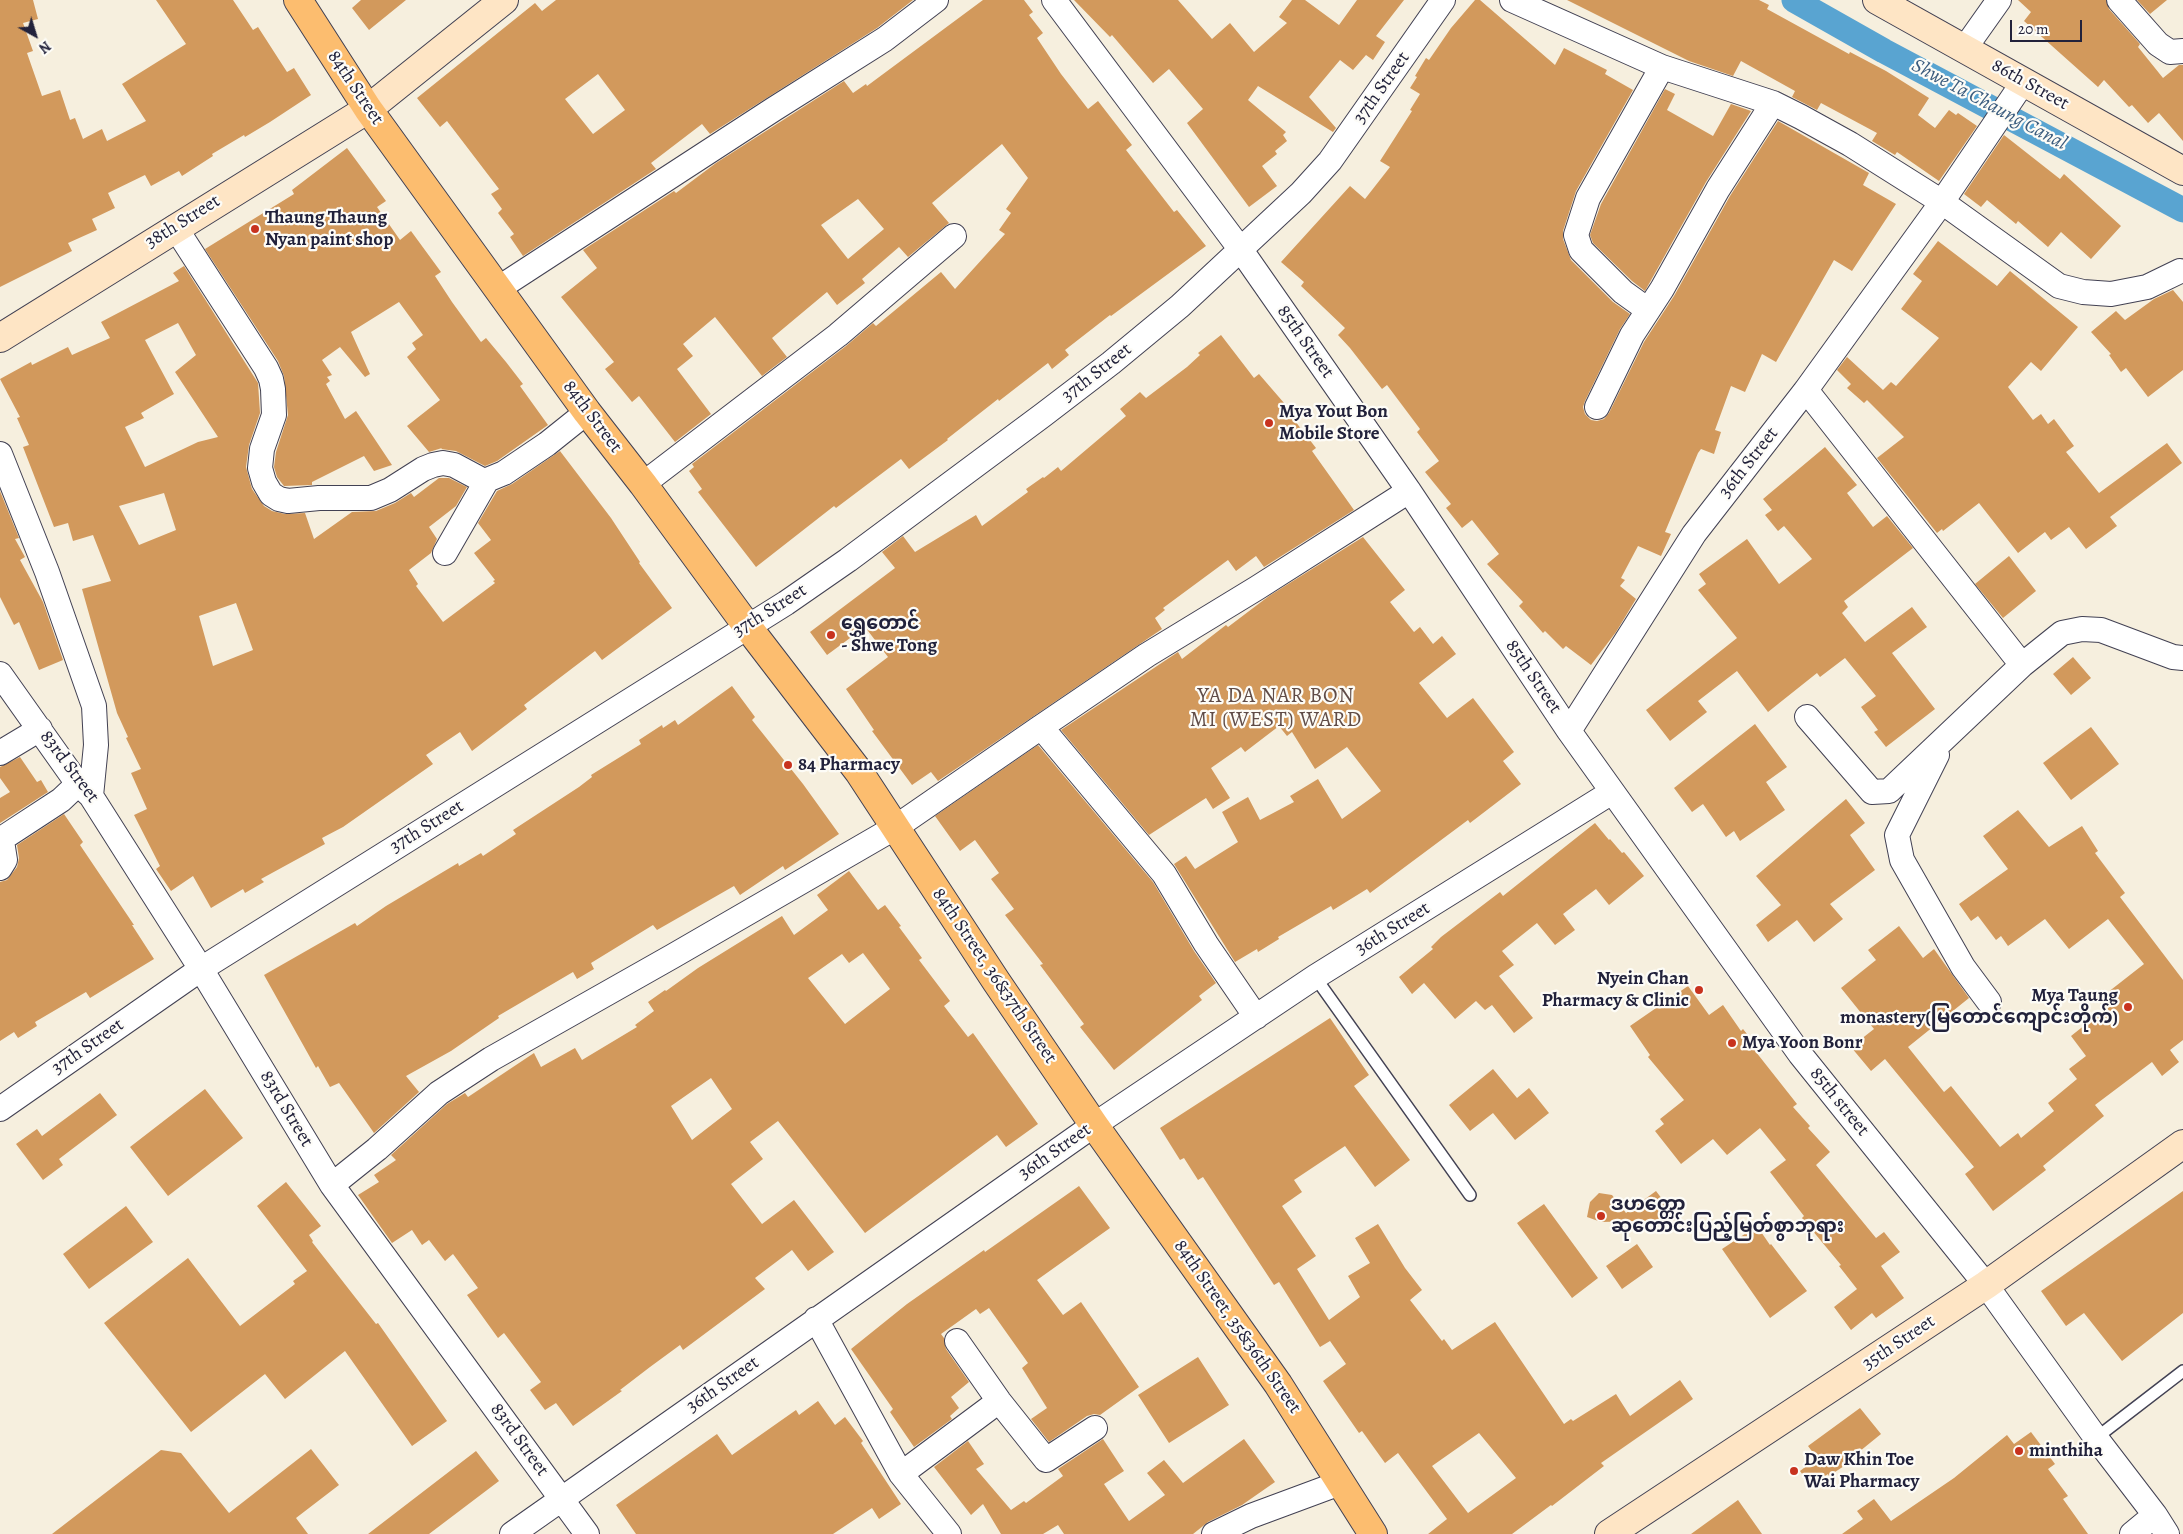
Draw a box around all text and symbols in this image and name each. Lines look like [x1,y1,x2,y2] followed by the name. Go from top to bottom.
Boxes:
[10,10,60,60] north arrow
[2013,10,2086,42] scale bar
[2018,19,2049,39] text: 20 m
[35,36,55,58] text: N
[322,47,388,129] street label: 84th Street
[1349,48,1415,128] street label: 37th Street
[1907,54,2071,156] water label: Shwe Ta Chaung Canal
[1987,54,2073,116] street label: 86th Street
[141,190,225,254] street label: 38th Street
[265,207,393,251] place label: Thaung Thaung Nyan paint shop
[249,223,261,235] marker: Thaung Thaung Nyan paint shop
[1271,301,1339,383] street label: 85th Street
[1057,339,1137,407] street label: 37th Street
[557,376,627,458] street label: 84th Street
[1279,401,1388,445] place label: Mya Yout Bon Mobile Store
[1263,417,1275,429] marker: Mya Yout Bon Mobile Store
[1714,423,1784,503] street label: 36th Street
[729,579,811,643] street label: 37th Street
[841,613,937,657] place label: ရွှေတောင် - Shwe Tong
[825,629,837,641] marker: ရွှေတောင် - Shwe Tong
[1500,636,1566,718] street label: 85th Street
[1188,684,1364,734] district label: YA DA NAR BON MI (WEST) WARD
[34,726,104,808] street label: 83rd Street
[798,754,900,776] place label: 84 Pharmacy
[782,759,794,771] marker: 84 Pharmacy
[386,795,468,859] street label: 37th Street
[927,884,1061,1068] street label: 84th Street, 36&37th Street
[1352,897,1434,961] street label: 36th Street
[1542,968,1689,1012] place label: Nyein Chan Pharmacy & Clinic
[1693,984,1705,996] marker: Nyein Chan Pharmacy & Clinic
[1840,985,2118,1029] place label: Mya Taung monastery(မြတောင်ကျောင်းတိုက်)
[2122,1001,2134,1013] marker: Mya Taung monastery(မြတောင်ကျောင်းတိုက်)
[48,1014,128,1080] street label: 37th Street
[1742,1032,1863,1054] place label: Mya Yoon Bonr
[1726,1037,1738,1049] marker: Mya Yoon Bonr
[1804,1063,1874,1141] street label: 85th street
[254,1067,318,1151] street label: 83rd Street
[1014,1119,1096,1185] street label: 36th Street
[1611,1194,1844,1238] place label: ဒဟတ္တော ဆုတောင်းပြည့်မြတ်စွာဘုရား
[1595,1210,1607,1222] marker: ဒဟတ္တော ဆုတောင်းပြည့်မြတ်စွာဘုရား
[1168,1236,1306,1418] street label: 84th Street, 35&36th Street
[1858,1310,1940,1376] street label: 35th Street
[682,1352,764,1418] street label: 36th Street
[485,1399,553,1481] street label: 83rd Street
[2029,1440,2103,1462] place label: minthiha
[2013,1445,2025,1457] marker: minthiha
[1804,1449,1919,1493] place label: Daw Khin Toe Wai Pharmacy
[1788,1465,1800,1477] marker: Daw Khin Toe Wai Pharmacy

